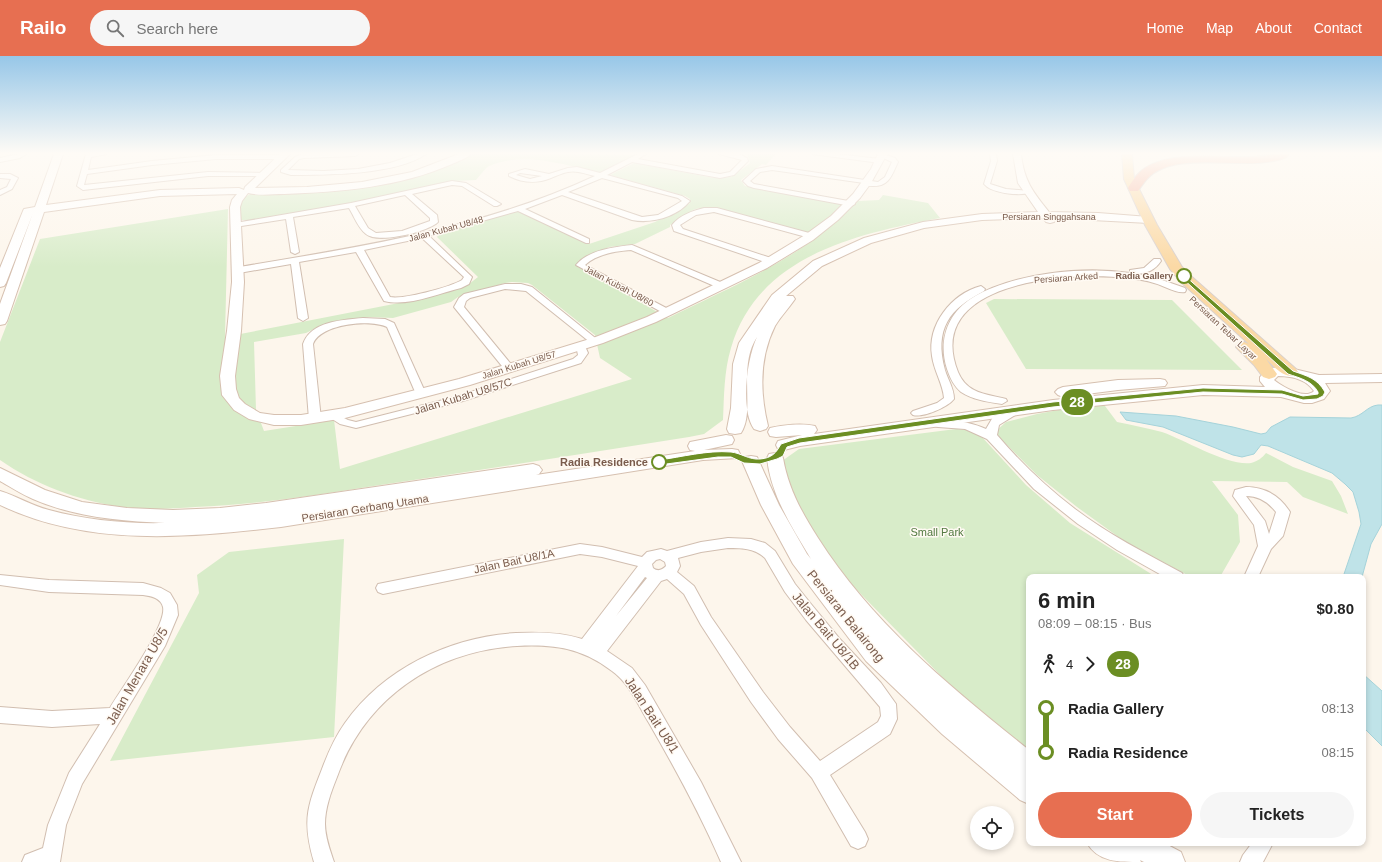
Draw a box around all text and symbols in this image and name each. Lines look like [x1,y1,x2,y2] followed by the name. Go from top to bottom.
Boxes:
[90,10,370,46] search box
[20,17,66,38] text: Railo
[104,17,126,39] icon: search
[136,20,218,37] text: Search here
[1147,20,1184,36] text: Home
[1206,20,1233,36] text: Map
[1255,20,1292,36] text: About
[1314,20,1362,36] text: Contact
[1002,212,1096,222] street label: Persiaran Singgahsana
[408,214,484,244] street label: Jalan Kubah U8/48
[583,264,655,308] street label: Jalan Kubah U8/60
[1176,268,1192,284] marker: Radia Gallery
[1034,271,1098,285] street label: Persiaran Arked
[1115,271,1173,281] place label: Radia Gallery
[1187,294,1259,362] street label: Persiaran Tebar Layar
[481,349,557,381] street label: Jalan Kubah U8/57
[413,375,513,417] street label: Jalan Kubah U8/57C
[1059,389,1095,415] line badge: 28
[1069,394,1085,410] text: 28
[651,454,667,470] marker: Radia Residence
[560,456,648,468] place label: Radia Residence
[301,492,430,524] street label: Persiaran Gerbang Utama
[910,526,964,538] park label: Small Park
[473,546,556,575] street label: Jalan Bait U8/1A
[804,567,888,665] street label: Persiaran Balairong
[1038,588,1095,613] text: 6 min
[789,589,863,673] street label: Jalan Bait U8/1B
[1316,600,1354,617] text: $0.80
[1038,616,1151,631] text: 08:09 – 08:15 · Bus
[103,625,171,727] street label: Jalan Menara U8/5
[1038,653,1060,675] icon: walk
[1079,653,1101,675] icon: forward
[1115,656,1131,672] text: 28
[1066,657,1073,672] text: 4
[622,674,682,756] street label: Jalan Bait U8/1
[1068,700,1164,717] text: Radia Gallery
[1321,701,1354,716] text: 08:13
[1068,744,1188,761] text: Radia Residence
[1321,745,1354,760] text: 08:15
[1038,792,1192,838] button: Start
[1200,792,1354,838] button: Tickets
[970,806,1014,850] map controls
[970,806,1014,850] button: locate

